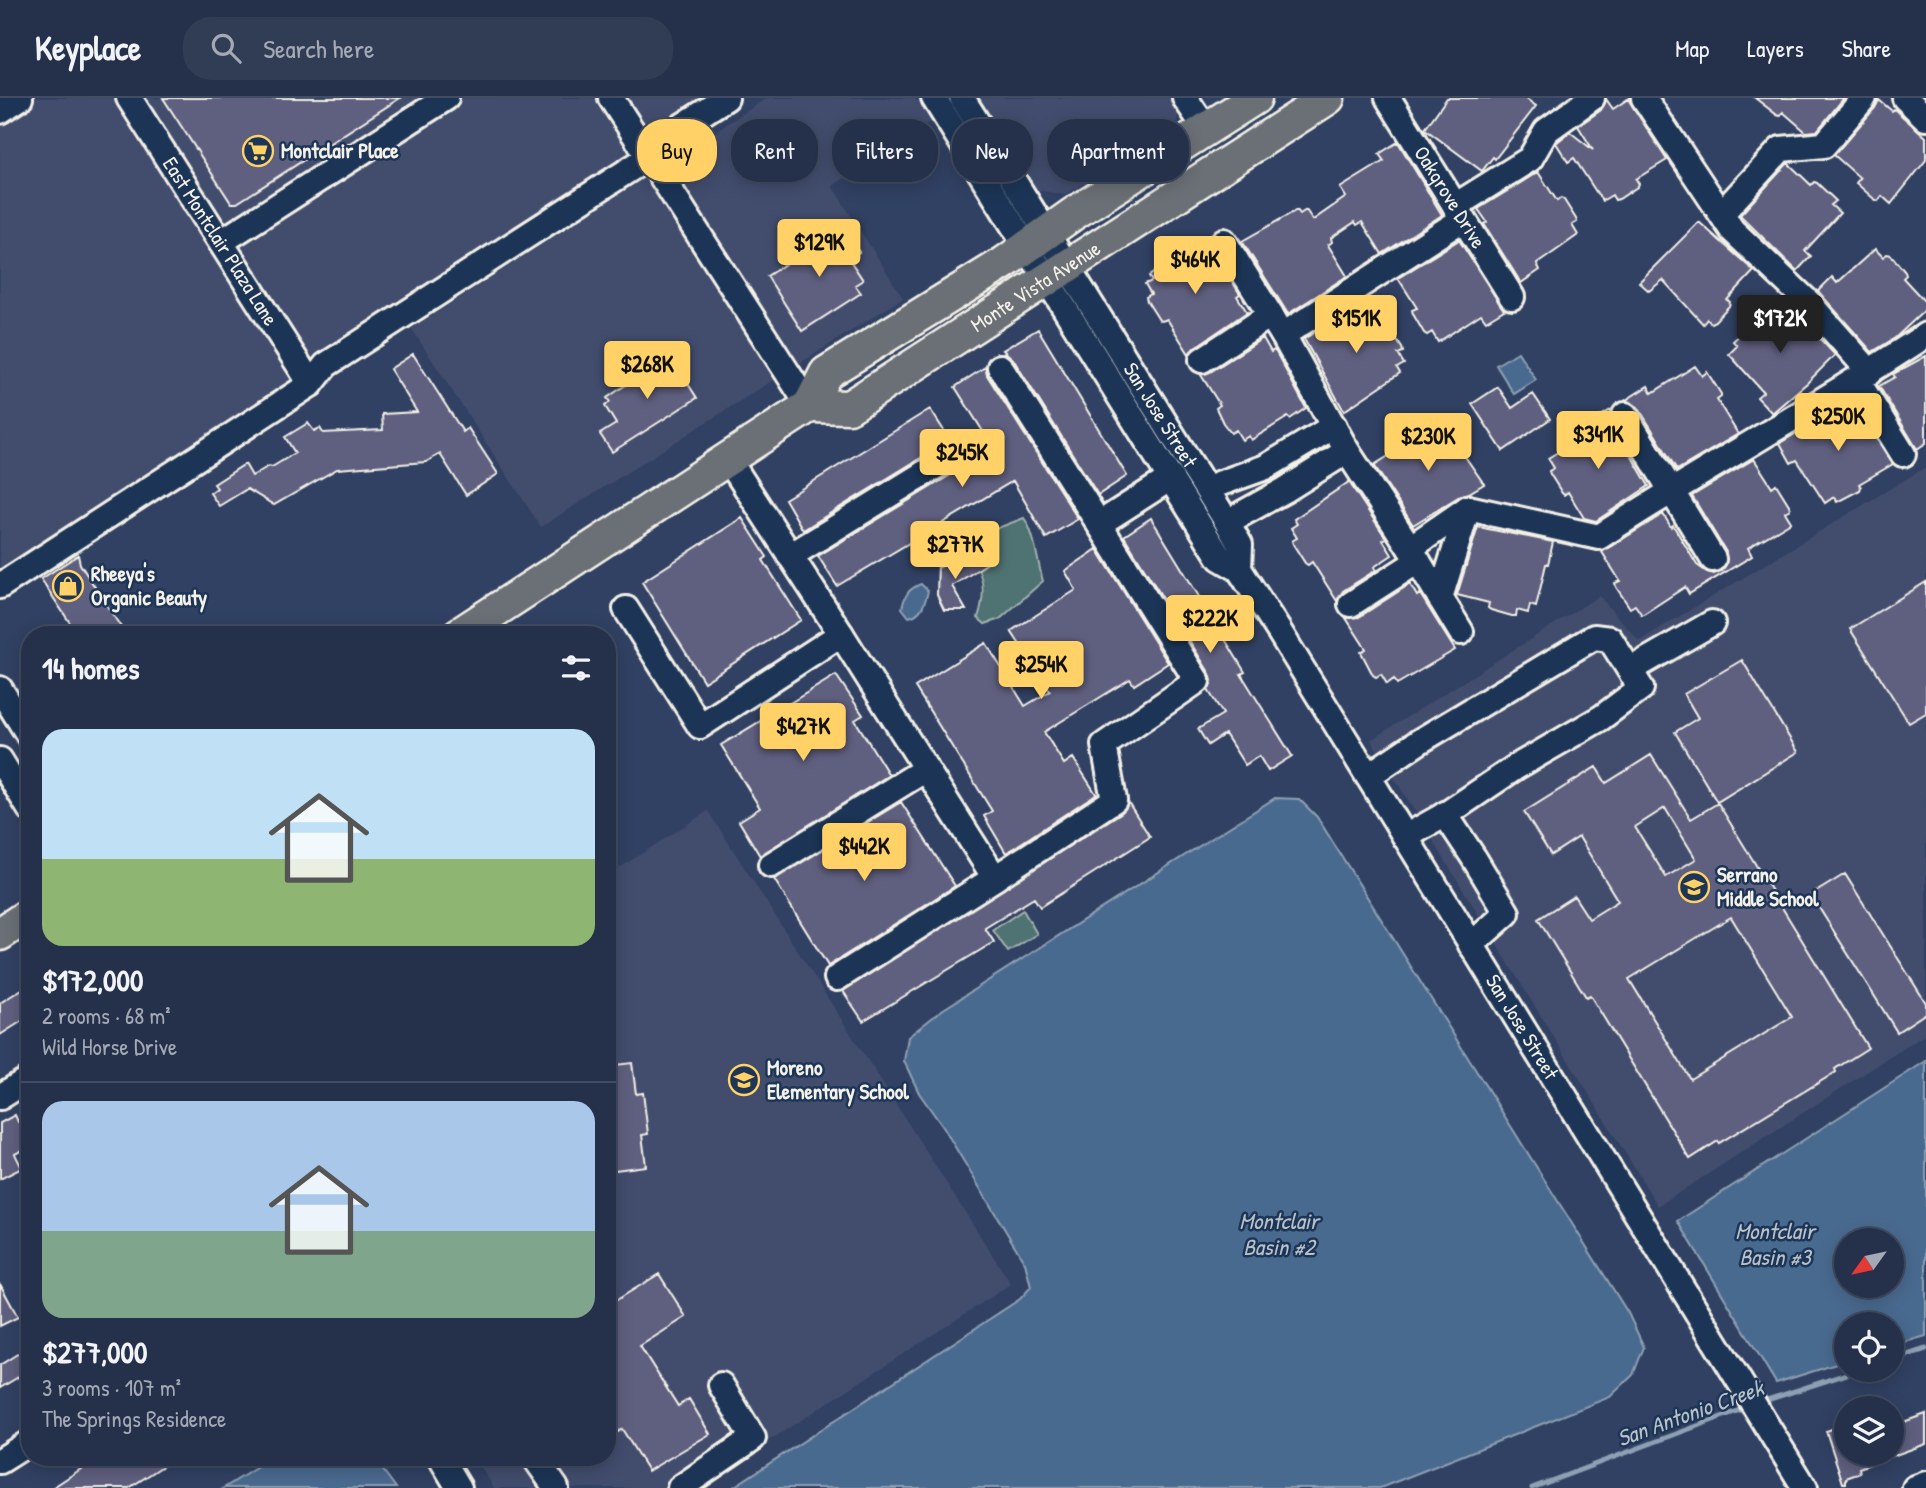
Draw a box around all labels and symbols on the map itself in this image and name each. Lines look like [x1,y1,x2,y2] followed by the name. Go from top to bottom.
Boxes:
[241,134,275,168] supermarket icon: Montclair Place
[281,136,399,165] place label: Montclair Place
[1407,140,1493,254] street label: Oakgrove Drive
[156,151,285,331] street label: East Montclair Plaza Lane
[770,220,868,279] pin: $129K
[965,234,1106,339] street label: Monte Vista Avenue
[1146,236,1244,296] pin: $464K
[1307,296,1405,355] pin: $151K
[1731,296,1829,355] pin: $172K
[598,342,696,401] pin: $268K
[1117,357,1205,474] street label: San Jose Street
[1789,394,1887,453] pin: $250K
[1549,412,1647,471] pin: $341K
[1379,414,1477,473] pin: $230K
[913,430,1011,489] pin: $245K
[906,522,1004,581] pin: $277K
[91,559,207,613] place label: Rheeya's Organic Beauty
[51,569,85,603] shop icon: Rheeya's Organic Beauty
[1161,596,1259,655] pin: $222K
[992,642,1090,701] pin: $254K
[754,704,852,763] pin: $427K
[815,824,913,883] pin: $442K
[1717,860,1819,913] place label: Serrano Middle School
[1677,870,1711,904] school or university icon: Serrano Middle School
[1479,969,1566,1086] street label: San Jose Street
[767,1053,909,1107] place label: Moreno Elementary School
[727,1063,761,1097] school or university icon: Moreno Elementary School
[1239,1205,1322,1262] water label: Montclair Basin #2
[1735,1215,1818,1272] water label: Montclair Basin #3
[1834,1228,1904,1298] north arrow
[1612,1371,1770,1453] water label: San Antonio Creek

